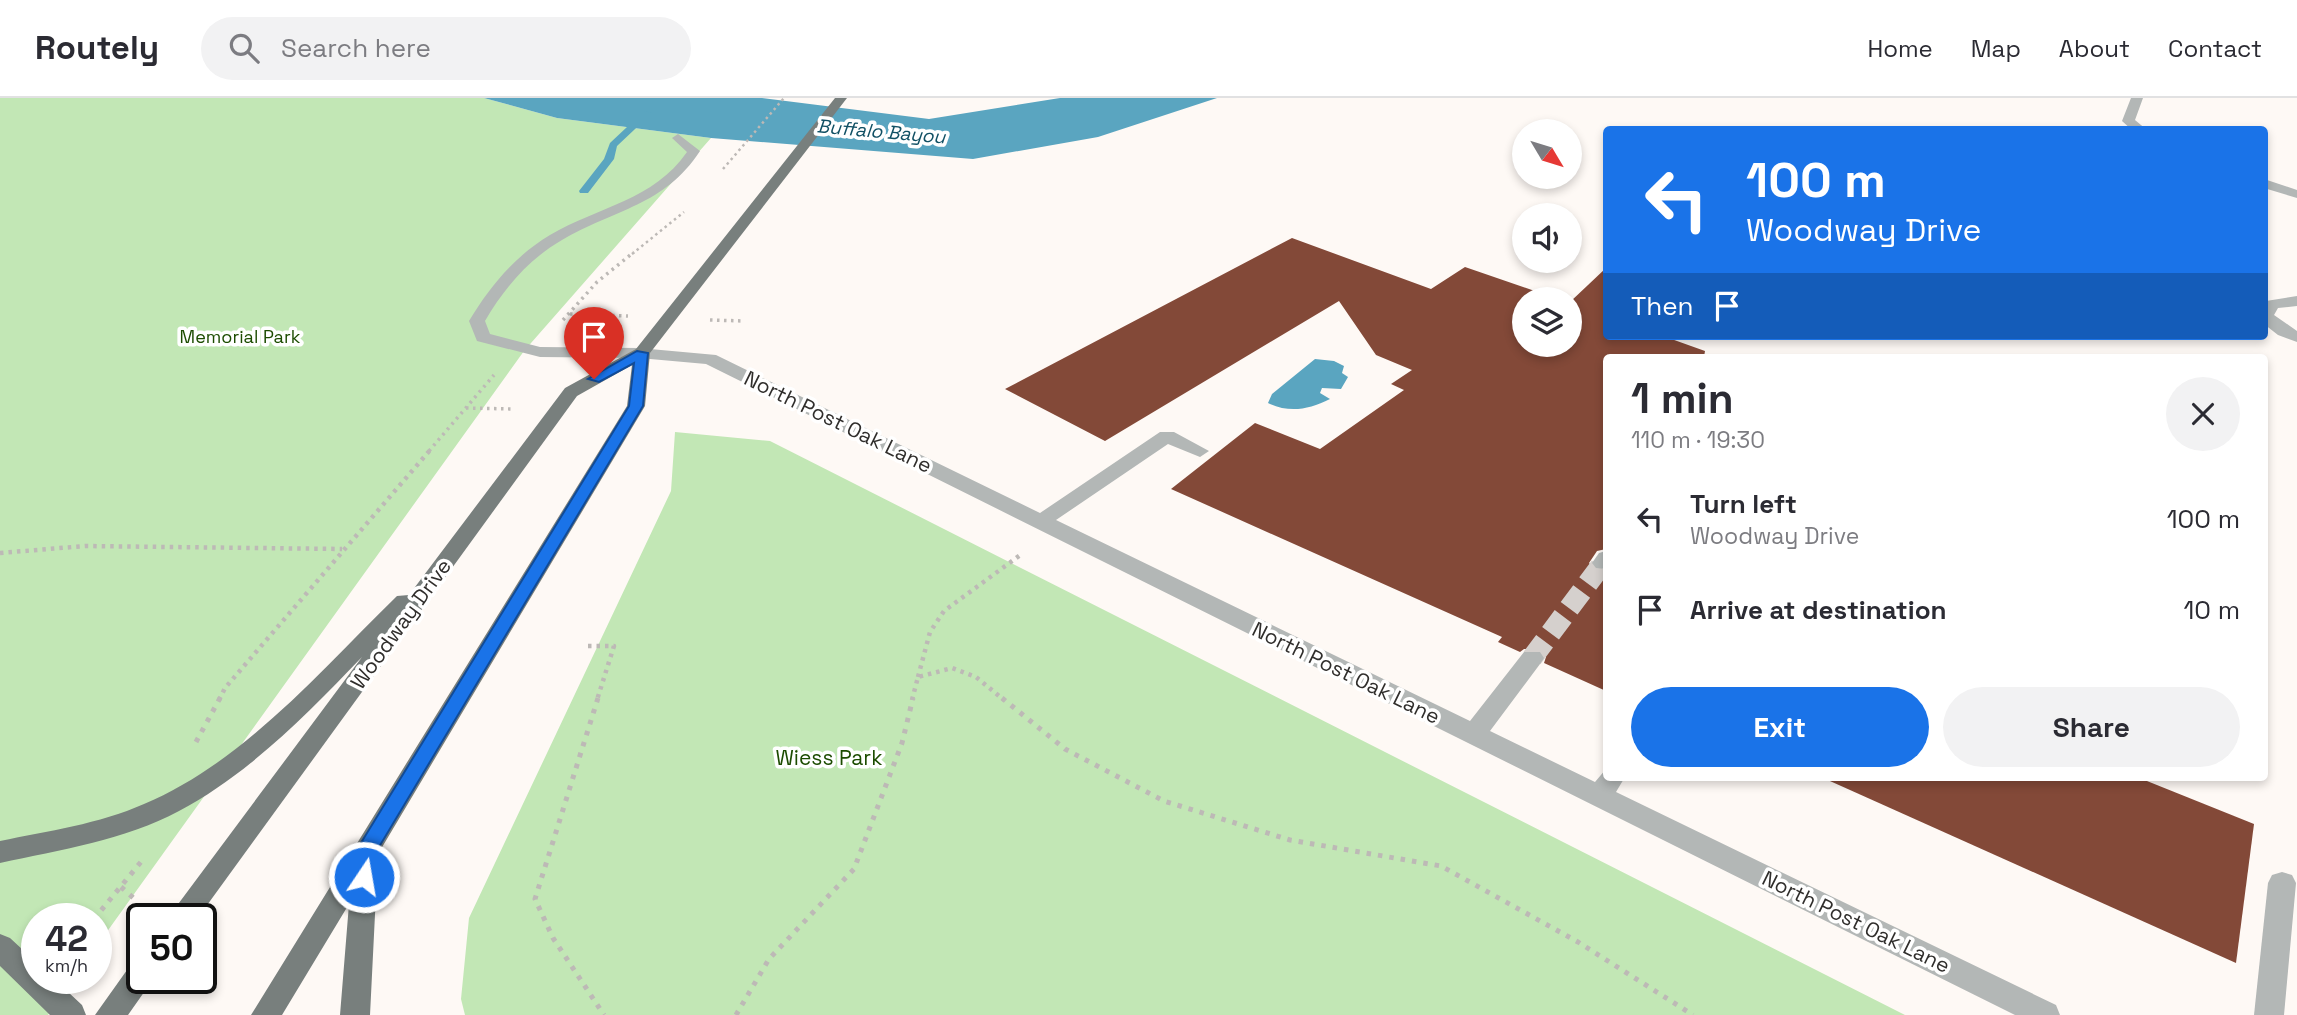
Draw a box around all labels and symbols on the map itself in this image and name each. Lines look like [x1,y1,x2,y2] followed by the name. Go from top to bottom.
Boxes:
[816,113,948,150] water label: Buffalo Bayou
[1512,119,1582,189] north arrow
[564,307,624,379] pin
[180,325,301,348] park label: Memorial Park
[740,364,937,479] street label: North Post Oak Lane
[344,553,457,694] street label: Woodway Drive
[1248,615,1445,730] street label: North Post Oak Lane
[775,744,883,771] park label: Wiess Park
[327,840,401,914] position arrow
[1758,864,1955,979] street label: North Post Oak Lane
[126,903,217,994] speed limit sign: 50

